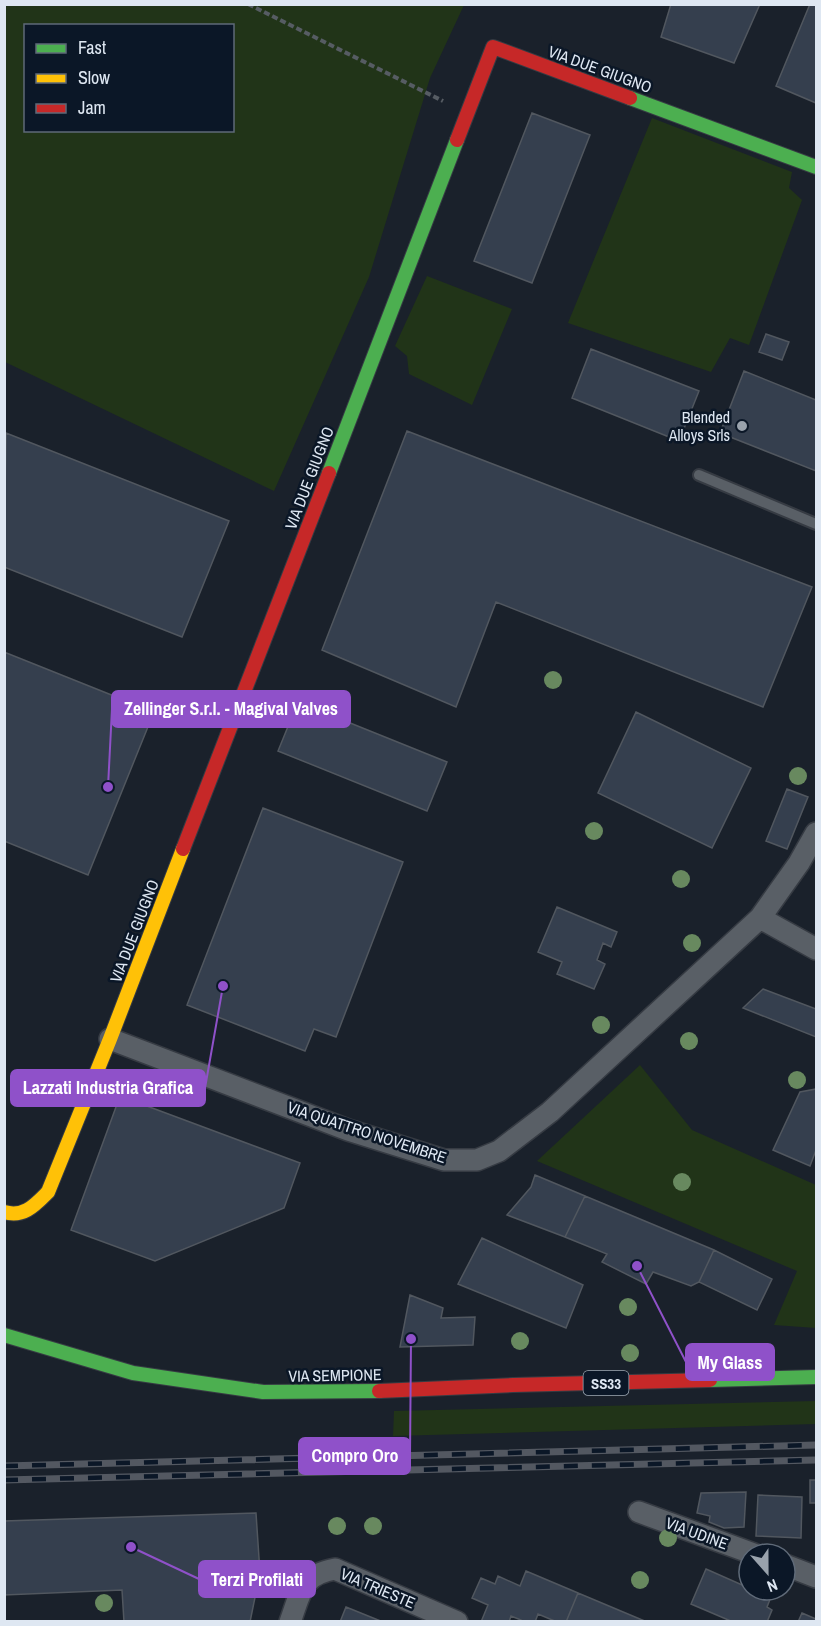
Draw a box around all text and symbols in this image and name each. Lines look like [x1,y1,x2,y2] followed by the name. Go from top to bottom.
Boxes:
[24,24,234,132] legend
[78,35,106,60] text: Fast
[545,40,655,98] street label: VIA DUE GIUGNO
[78,65,110,90] text: Slow
[78,95,106,120] text: Jam
[668,406,730,446] place label: Blended Alloys Srls
[735,419,749,433] marker: Blended Alloys Srls
[279,423,339,533] street label: VIA DUE GIUGNO
[112,691,350,727] callout: Zellinger S.r.l. - Magival Valves
[124,696,338,721] text: Zellinger S.r.l. - Magival Valves
[104,876,164,986] street label: VIA DUE GIUGNO
[11,1070,205,1106] callout: Lazzati Industria Grafica
[23,1075,194,1100] text: Lazzati Industria Grafica
[285,1096,449,1168] street label: VIA QUATTRO NOVEMBRE
[686,1344,774,1380] callout: My Glass
[698,1350,762,1375] text: My Glass
[288,1363,382,1387] street label: VIA SEMPIONE
[584,1371,628,1395] road number: SS33
[299,1438,410,1474] callout: Compro Oro
[312,1443,398,1468] text: Compro Oro
[663,1512,731,1554] street label: VIA UDINE
[737,1542,797,1602] north arrow
[199,1561,315,1597] callout: Terzi Profilati
[337,1562,419,1614] street label: VIA TRIESTE
[211,1567,303,1592] text: Terzi Profilati
[764,1574,781,1598] text: N

